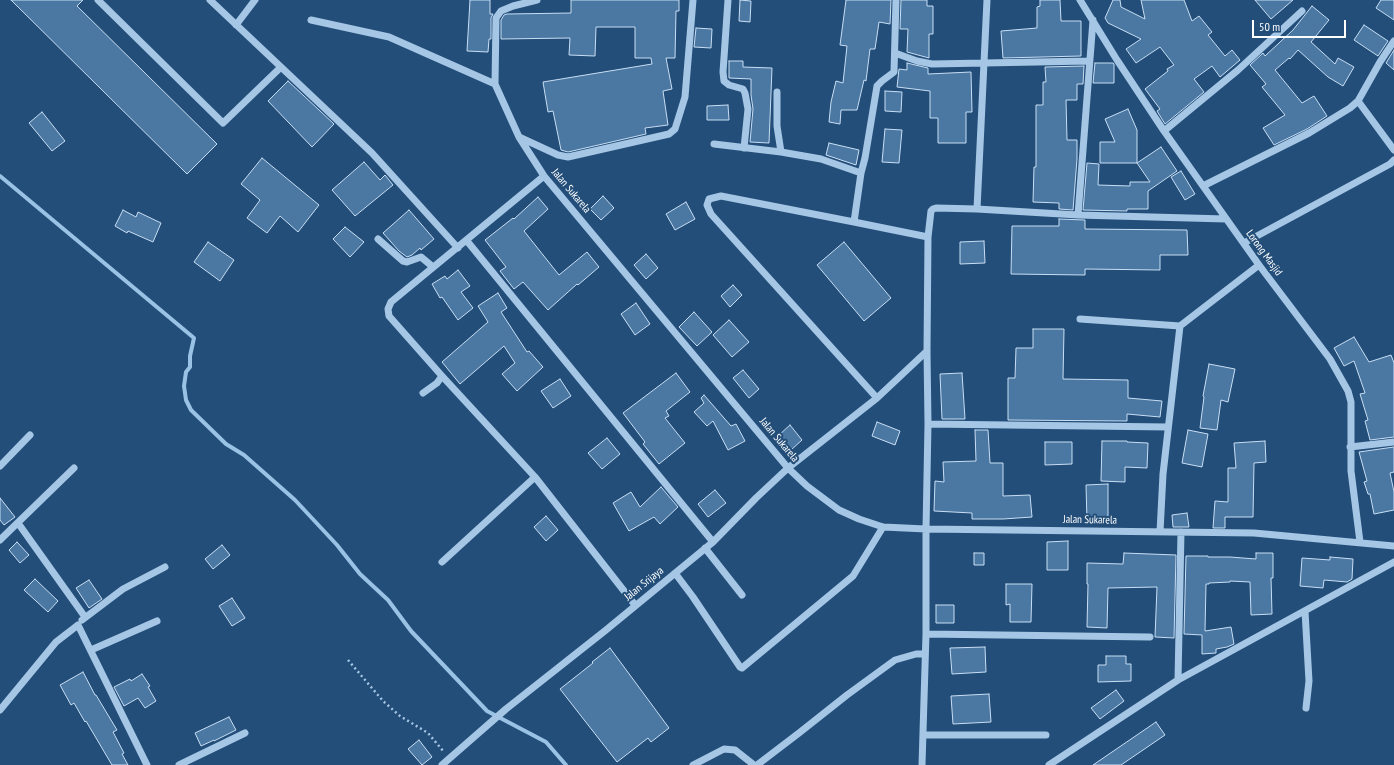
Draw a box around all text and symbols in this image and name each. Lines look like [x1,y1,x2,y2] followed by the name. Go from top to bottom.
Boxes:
[1254,12,1348,38] scale bar
[1259,19,1280,34] text: 50 m
[549,166,593,216] street label: Jalan Sukarela
[1243,228,1285,278] street label: Lorong Masjid
[757,415,801,465] street label: Jalan Sukarela
[1063,513,1117,527] street label: Jalan Sukarela
[622,564,666,604] street label: Jalan Srijaya

